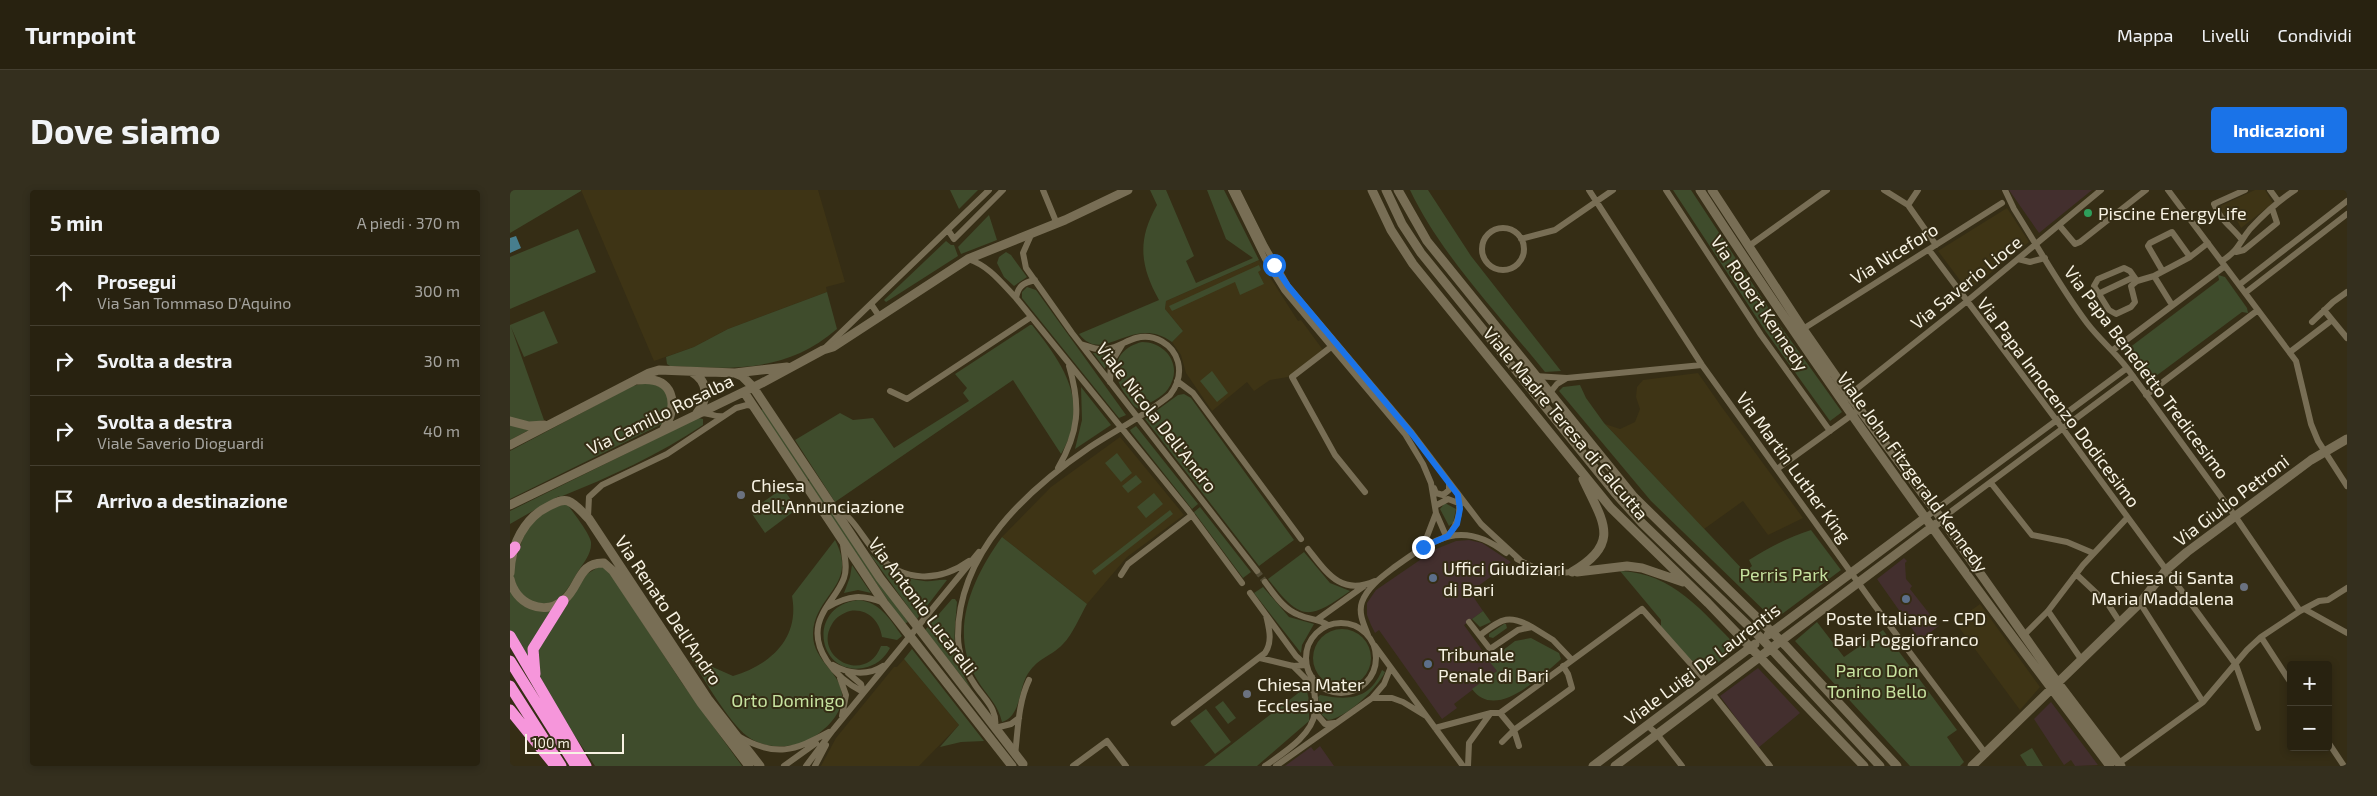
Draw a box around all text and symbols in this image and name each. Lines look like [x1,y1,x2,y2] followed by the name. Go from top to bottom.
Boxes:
[25,20,136,49] text: Turnpoint
[2117,24,2174,46] text: Mappa
[2202,24,2249,46] text: Livelli
[2277,24,2352,46] text: Condividi
[2211,107,2347,153] button: Indicazioni
[30,109,221,151] text: Dove siamo
[2098,202,2247,224] place label: Piscine EnergyLife
[2082,207,2094,219] marker: Piscine EnergyLife
[50,210,103,235] text: 5 min
[357,213,460,232] text: A piedi · 370 m
[1846,217,1942,289] street label: Via Niceforo
[1906,230,2026,334] street label: Via Saverio Lioce
[1706,231,1814,375] street label: Via Robert Kennedy
[1263,254,1286,277] route start
[2060,261,2234,483] street label: Via Papa Benedetto Tredicesimo
[97,270,176,293] text: Prosegui
[50,277,78,305] icon: ahead
[414,281,460,300] text: 300 m
[97,293,291,312] text: Via San Tommaso D'Aquino
[1973,293,2145,511] street label: Via Papa Innocenzo Dodicesimo
[1479,322,1653,524] street label: Viale Madre Teresa di Calcutta
[1092,338,1222,496] street label: Viale Nicola Dell'Andro
[50,347,78,375] icon: right
[97,349,232,372] text: Svolta a destra
[424,351,460,370] text: 30 m
[1833,367,1993,577] street label: Viale John Fitzgerald Kennedy
[583,369,737,459] street label: Via Camillo Rosalba
[1732,387,1856,547] street label: Via Martin Luther King
[97,410,232,433] text: Svolta a destra
[50,417,78,445] icon: right
[423,421,460,440] text: 40 m
[97,433,264,452] text: Viale Saverio Dioguardi
[2169,450,2293,550] street label: Via Giulio Petroni
[751,474,904,517] place label: Chiesa dell'Annunciazione
[50,487,78,515] icon: arrive
[97,489,288,512] text: Arrivo a destinazione
[735,489,747,501] marker: Chiesa dell'Annunciazione
[611,531,727,689] street label: Via Renato Dell'Andro
[864,533,982,679] street label: Via Antonio Lucarelli
[1412,536,1435,559] route end
[1443,557,1565,600] place label: Uffici Giudiziari di Bari
[1739,563,1829,585] park label: Perris Park
[2091,566,2234,609] place label: Chiesa di Santa Maria Maddalena
[1427,572,1439,584] marker: Uffici Giudiziari di Bari
[2238,581,2250,593] marker: Chiesa di Santa Maria Maddalena
[1900,593,1912,605] marker: Poste Italiane - CPD Bari Poggiofranco
[1620,598,1784,730] street label: Viale Luigi De Laurentis
[1826,607,1986,650] place label: Poste Italiane - CPD Bari Poggiofranco
[1438,643,1549,686] place label: Tribunale Penale di Bari
[1422,658,1434,670] marker: Tribunale Penale di Bari
[1827,659,1927,702] park label: Parco Don Tonino Bello
[2287,661,2332,751] map controls
[2287,661,2332,706] button: +
[1257,673,1364,716] place label: Chiesa Mater Ecclesiae
[1241,688,1253,700] marker: Chiesa Mater Ecclesiae
[731,689,845,711] park label: Orto Domingo
[2287,706,2332,751] button: −
[525,731,624,754] scale bar
[532,734,570,751] text: 100 m

